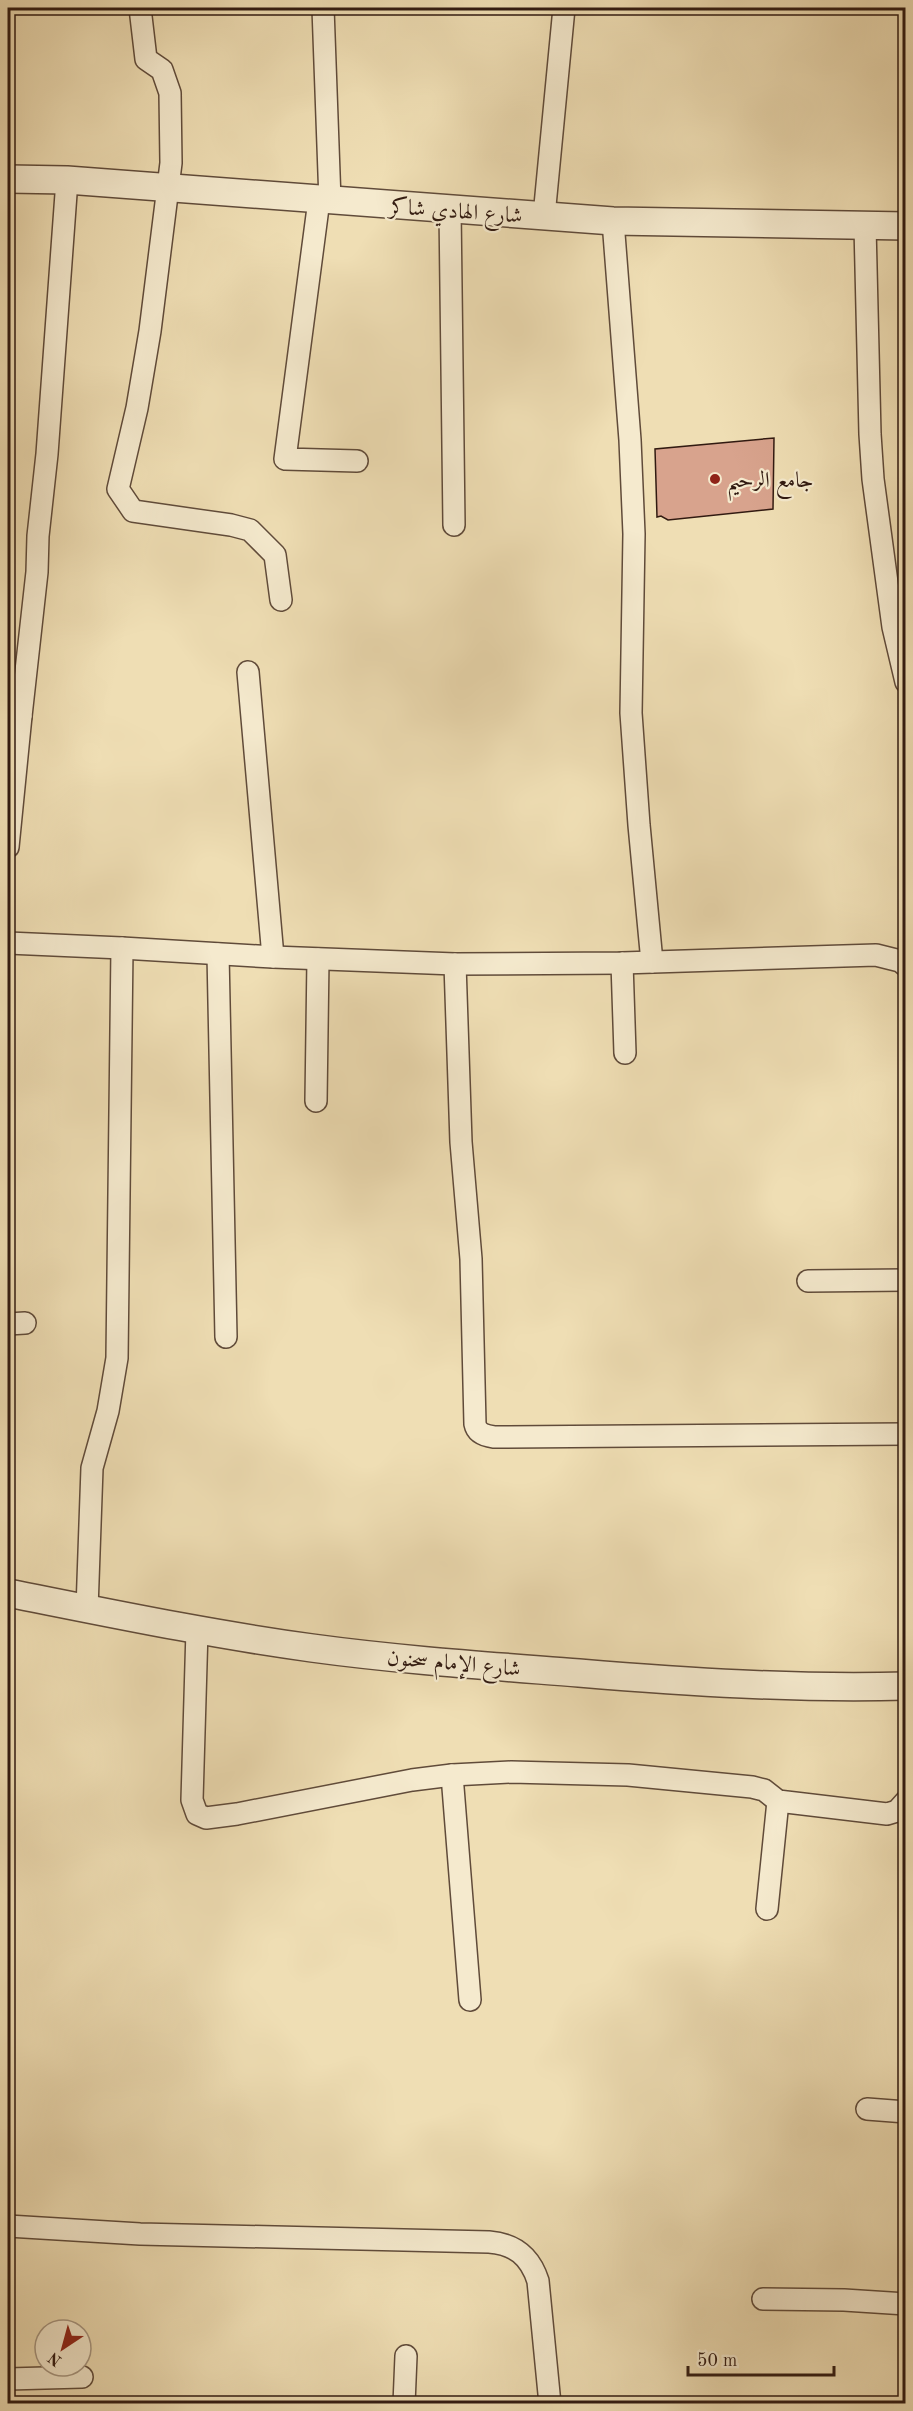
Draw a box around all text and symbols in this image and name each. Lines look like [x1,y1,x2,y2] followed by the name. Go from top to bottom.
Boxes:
[386,194,523,234] street label: شارع الهادي شاكر
[727,470,814,501] place label: جامع الرحيم
[708,472,722,486] marker: جامع الرحيم
[386,1647,521,1688] street label: شارع الإمام سحنون
[33,2318,93,2378] north arrow
[688,2339,834,2377] scale bar
[45,2348,65,2369] text: N
[697,2352,737,2370] text: 50 m

